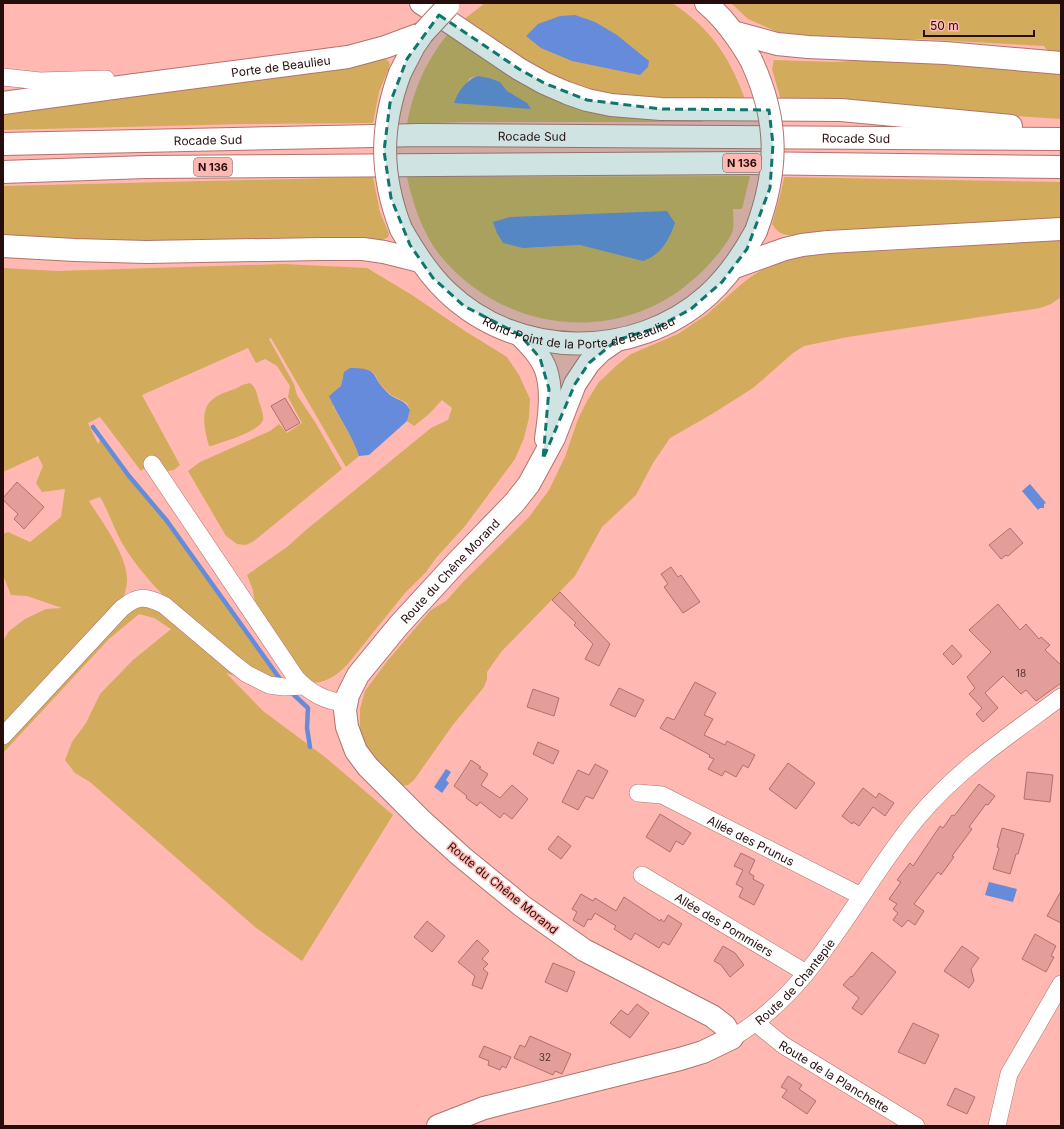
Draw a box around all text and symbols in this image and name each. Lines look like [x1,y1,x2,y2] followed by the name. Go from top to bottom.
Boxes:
[924,12,1034,38] scale bar
[930,18,959,33] text: 50 m
[230,52,331,80] street label: Porte de Beaulieu
[498,128,566,143] street label: Rocade Sud
[822,130,890,145] street label: Rocade Sud
[174,131,242,148] street label: Rocade Sud
[723,154,761,172] road number: N 136
[194,158,232,176] road number: N 136
[480,309,678,323] street label: Rond-Point de la Porte de Beaulieu
[480,313,677,351] text: Rond-Point de la Porte de Beaulieu
[397,515,502,626] street label: Route du Chêne Morand
[1016,667,1026,679] house number: 18
[705,812,797,868] street label: Allée des Prunus
[445,839,561,937] street label: Route du Chêne Morand
[672,889,776,959] street label: Allée des Pommiers
[752,936,838,1028] street label: Route de Chantepie
[776,1037,892,1116] street label: Route de la Planchette
[539,1051,551,1063] house number: 32

